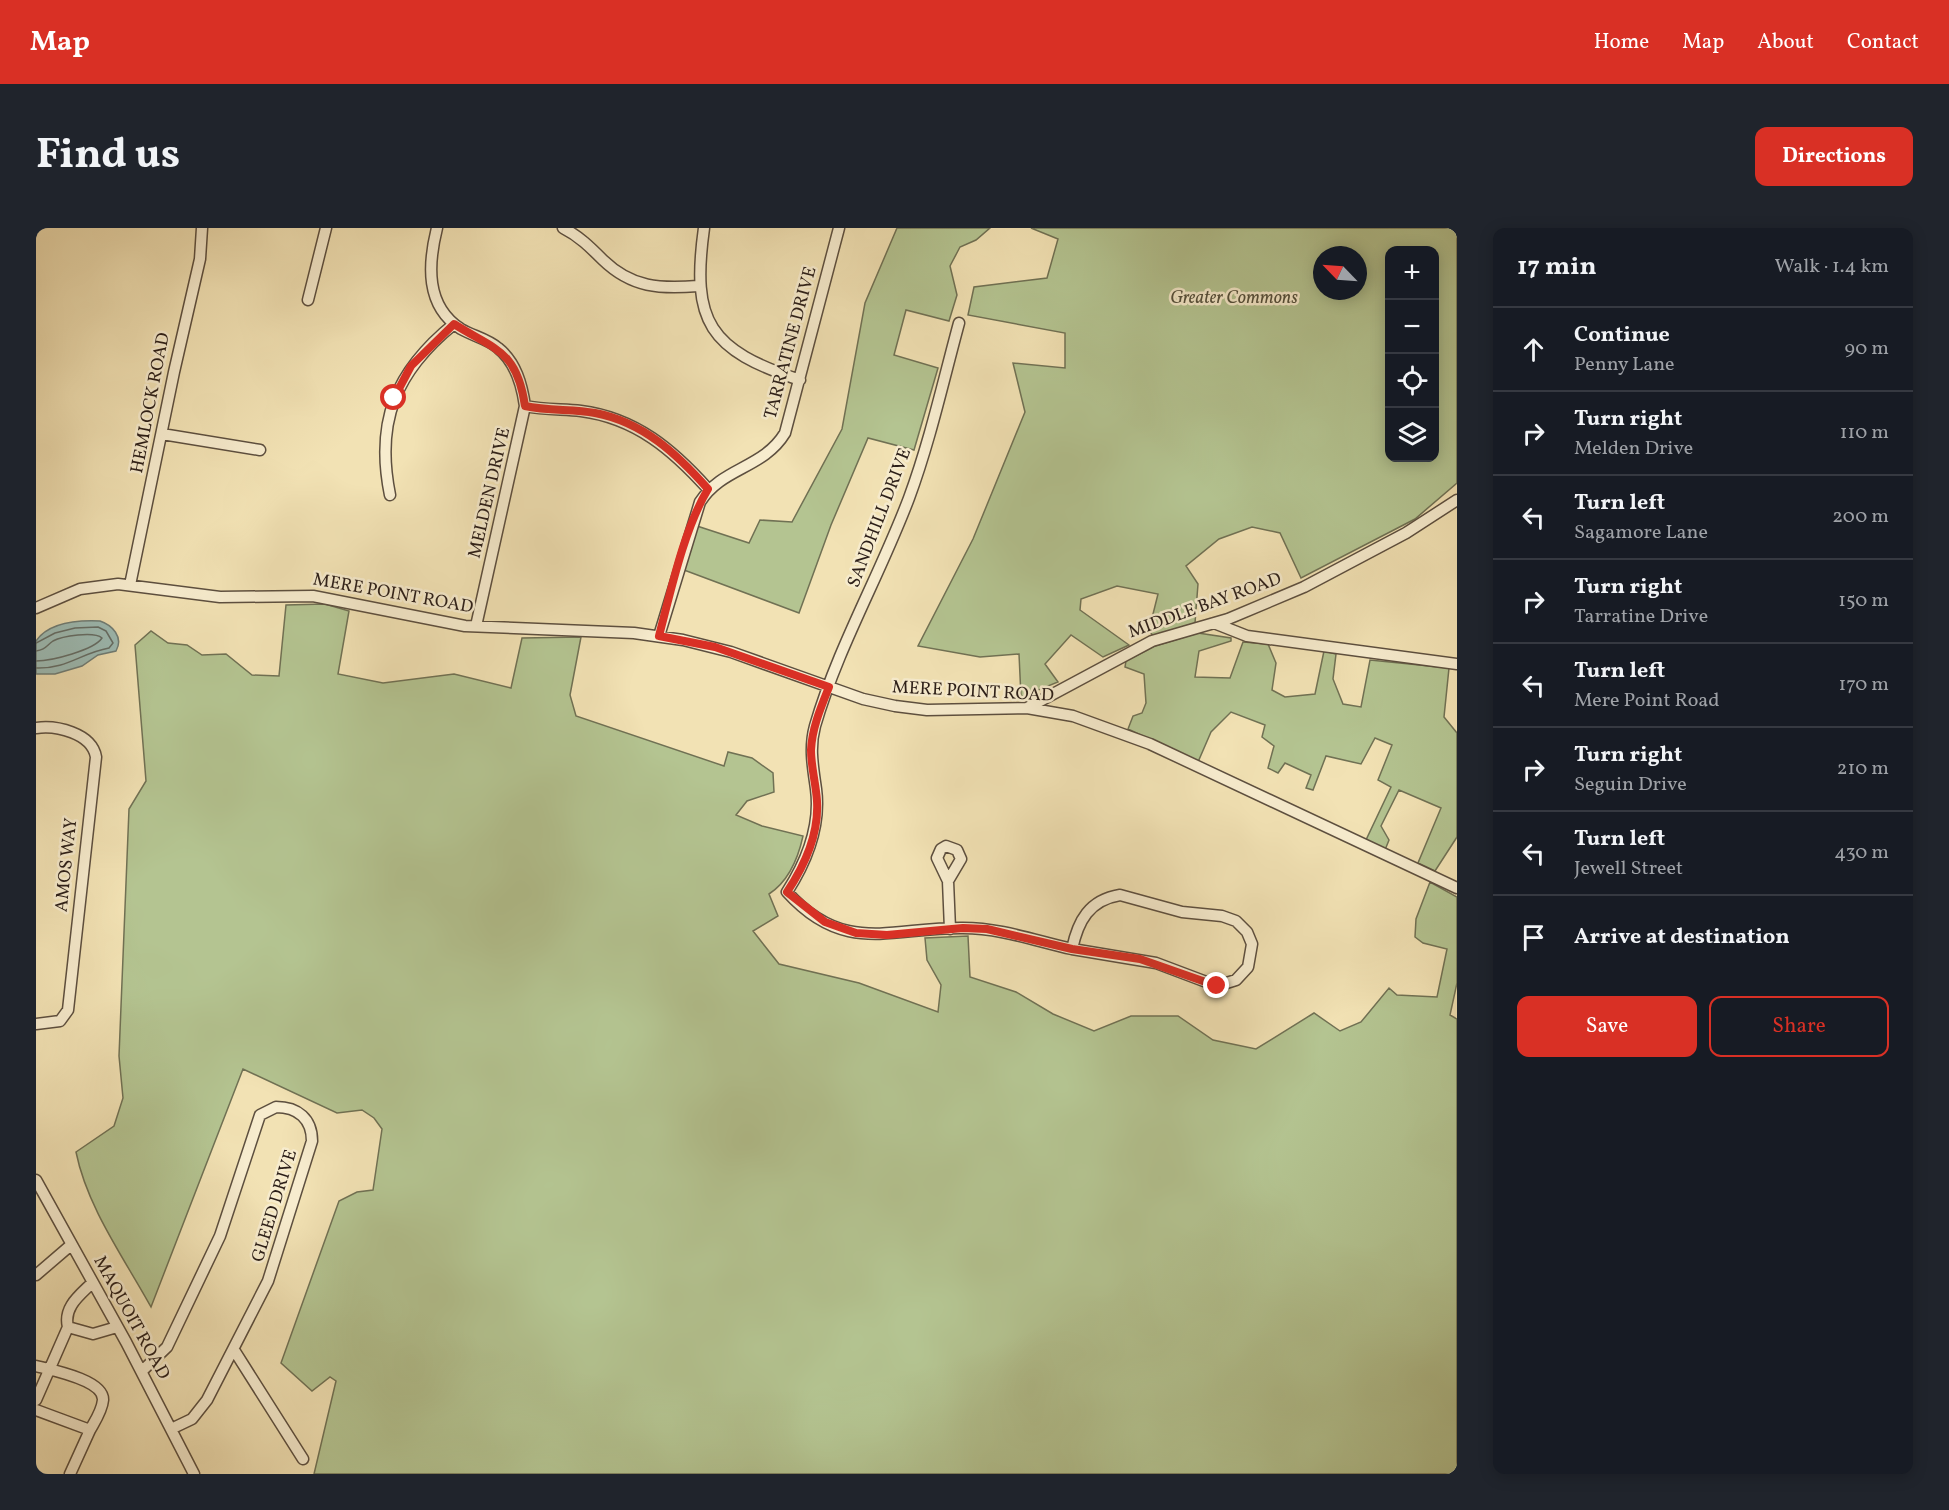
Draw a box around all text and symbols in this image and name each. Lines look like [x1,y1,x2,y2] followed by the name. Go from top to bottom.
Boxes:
[30,23,90,62] text: Map
[1594,28,1649,57] text: Home
[1682,28,1724,57] text: Map
[1757,28,1814,57] text: About
[1847,28,1919,57] text: Contact
[36,127,180,186] text: Find us
[1755,127,1913,186] button: Directions
[1313,246,1367,300] north arrow
[1385,246,1439,462] map controls
[1385,246,1439,300] button: +
[1517,249,1597,285] text: 17 min
[1775,253,1889,281] text: Walk · 1.4 km
[759,264,823,422] street label: TARRATINE DRIVE
[1170,286,1298,311] park label: Greater Commons
[1385,300,1439,354] button: −
[1574,320,1670,351] text: Continue
[125,330,177,476] street label: HEMLOCK ROAD
[1517,333,1550,366] icon: ahead
[1845,335,1889,363] text: 90 m
[1574,351,1675,379] text: Penny Lane
[1385,354,1439,408] button: locate
[380,384,406,410] route start
[1574,404,1682,435] text: Turn right
[1385,408,1439,462] button: layers
[1517,417,1550,450] icon: right
[1840,419,1889,447] text: 110 m
[463,425,517,561] street label: MELDEN DRIVE
[1574,435,1693,463] text: Melden Drive
[842,444,918,591] street label: SANDHILL DRIVE
[1574,488,1665,519] text: Turn left
[1517,501,1550,534] icon: left
[1832,503,1889,531] text: 200 m
[1574,519,1708,547] text: Sagamore Lane
[1125,567,1285,645] street label: MIDDLE BAY ROAD
[311,568,475,620] street label: MERE POINT ROAD
[1574,572,1682,603] text: Turn right
[1517,585,1550,618] icon: right
[1838,587,1889,615] text: 150 m
[1574,603,1708,631] text: Tarratine Drive
[1574,656,1665,687] text: Turn left
[1517,669,1550,702] icon: left
[1839,671,1889,699] text: 170 m
[891,675,1055,709] street label: MERE POINT ROAD
[1574,687,1720,715] text: Mere Point Road
[1574,740,1682,771] text: Turn right
[1517,753,1550,786] icon: right
[1837,755,1889,783] text: 210 m
[1574,771,1687,799] text: Seguin Drive
[50,817,84,913] street label: AMOS WAY
[1574,824,1665,855] text: Turn left
[1517,837,1550,870] icon: left
[1834,839,1889,867] text: 430 m
[1574,855,1683,883] text: Jewell Street
[1517,921,1550,954] icon: arrive
[1574,922,1790,953] text: Arrive at destination
[1203,972,1229,998] route end
[1517,996,1697,1057] button: Save
[1709,996,1889,1057] button: Share
[246,1146,304,1265] street label: GLEED DRIVE
[87,1252,175,1384] street label: MAQUOIT ROAD

